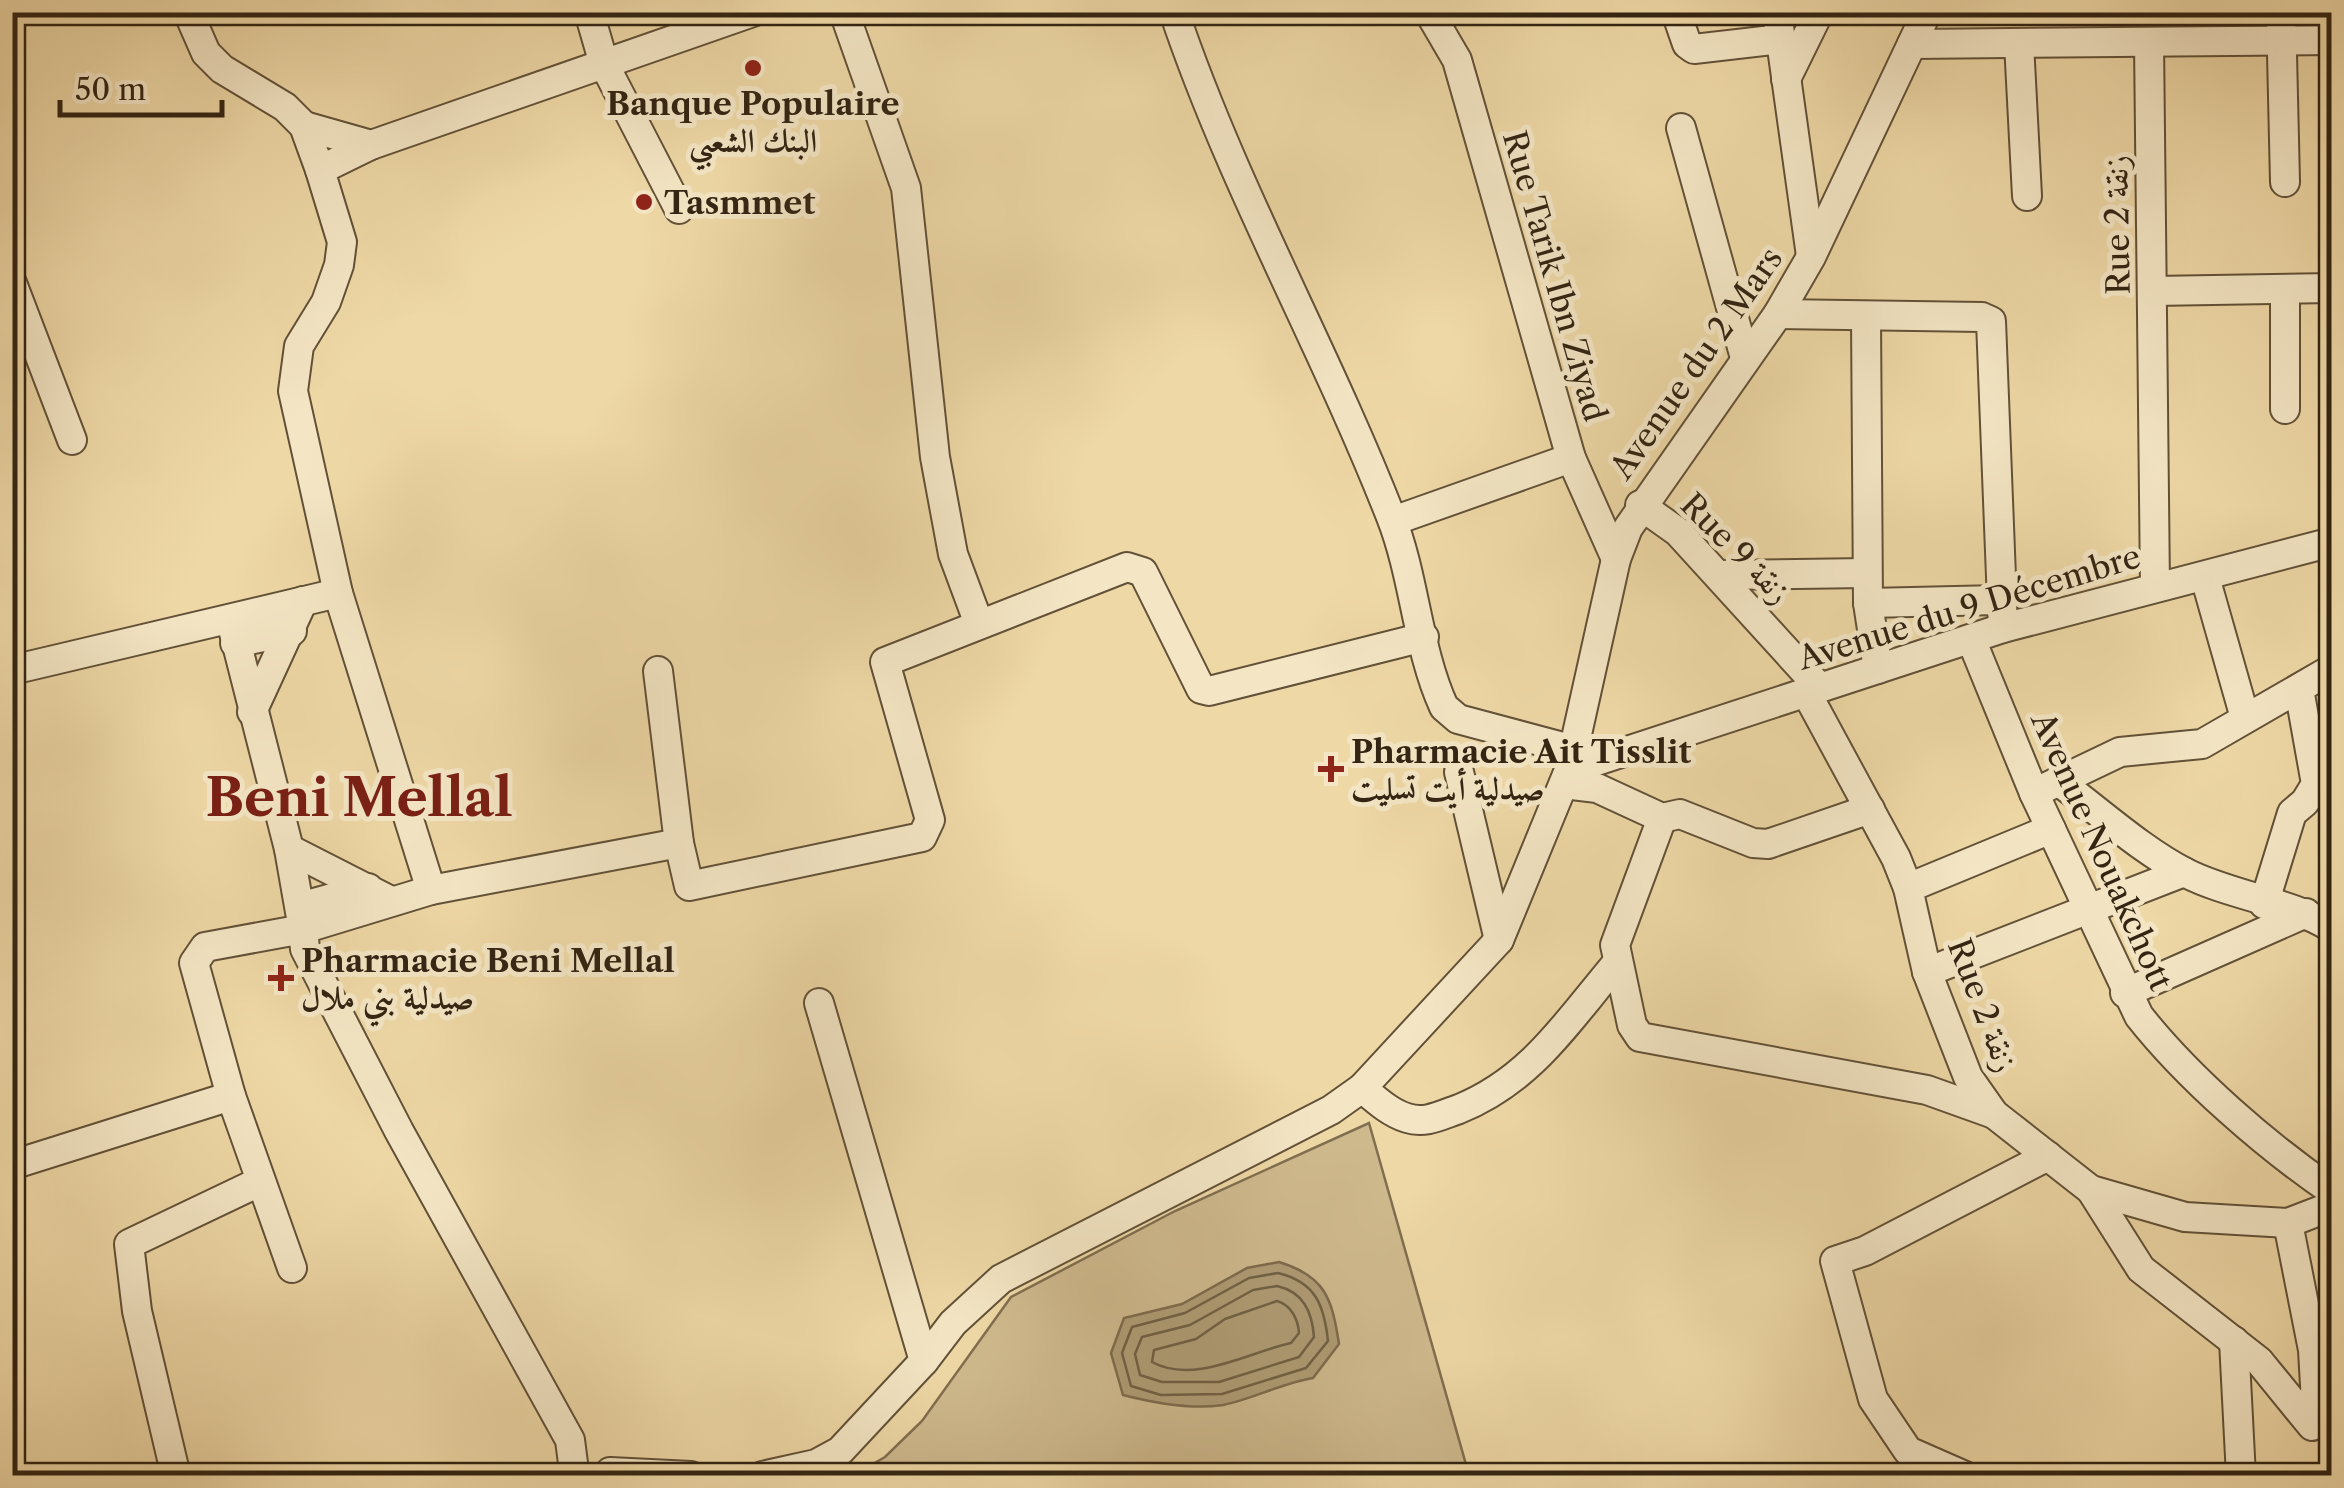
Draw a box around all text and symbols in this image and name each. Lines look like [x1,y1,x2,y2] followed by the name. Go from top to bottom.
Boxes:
[60,55,222,117] scale bar
[742,57,764,79] marker: Banque Populaire البنك الشعبي
[75,71,146,108] text: 50 m
[606,84,900,171] place label: Banque Populaire البنك الشعبي
[1495,126,1615,426] street label: Rue Tarik Ibn Ziyad
[2096,155,2138,295] street label: Rue 2 زنقة
[664,183,815,222] place label: Tasmmet
[633,191,655,213] marker: Tasmmet
[1601,240,1790,487] street label: Avenue du 2 Mars
[1673,485,1799,611] street label: Rue 9 زنقة
[1792,536,2145,678] street label: Avenue du 9 Décembre
[2023,705,2181,997] street label: Avenue Nouakchott
[1351,732,1692,809] place label: Pharmacie Ait Tisslit صيدلية أيت تسليت
[1320,758,1342,780] marker: Pharmacie Ait Tisslit صيدلية أيت تسليت
[205,766,513,830] district label: Beni Mellal
[1940,933,2026,1077] street label: Rue 2 زنقة
[301,941,675,1027] place label: Pharmacie Beni Mellal صيدلية بني ملال
[270,967,292,989] marker: Pharmacie Beni Mellal صيدلية بني ملال

